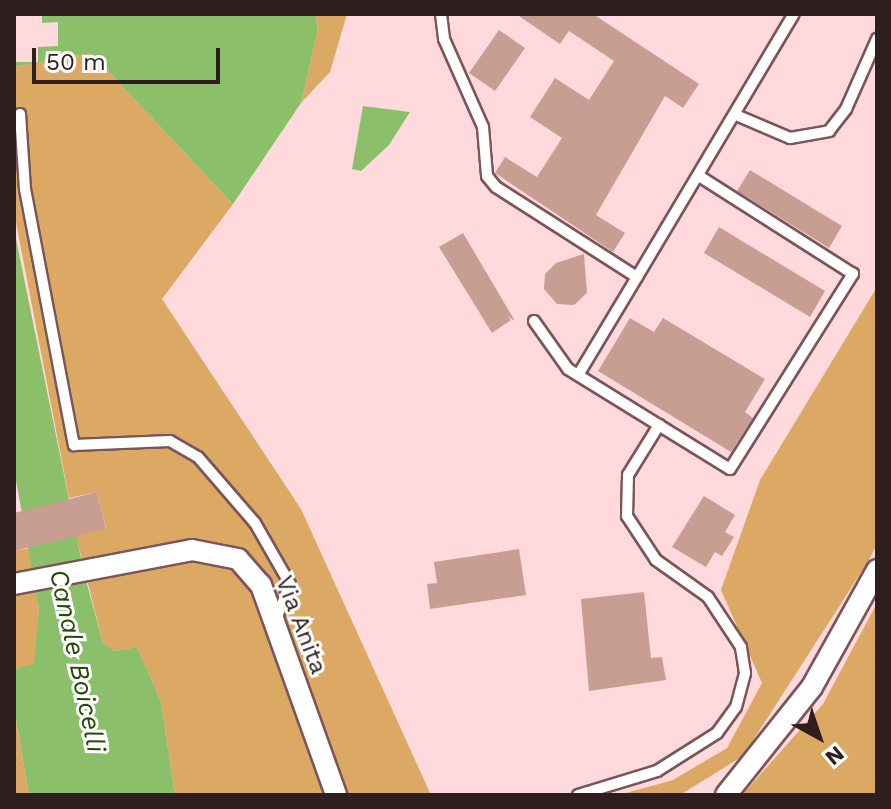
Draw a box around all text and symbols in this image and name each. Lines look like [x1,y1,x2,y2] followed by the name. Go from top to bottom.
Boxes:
[36,32,224,82] scale bar
[46,48,106,76] text: 50 m
[42,567,112,755] water label: Canale Boicelli
[269,571,333,679] street label: Via Anita
[779,697,859,777] north arrow
[820,741,849,771] text: N

